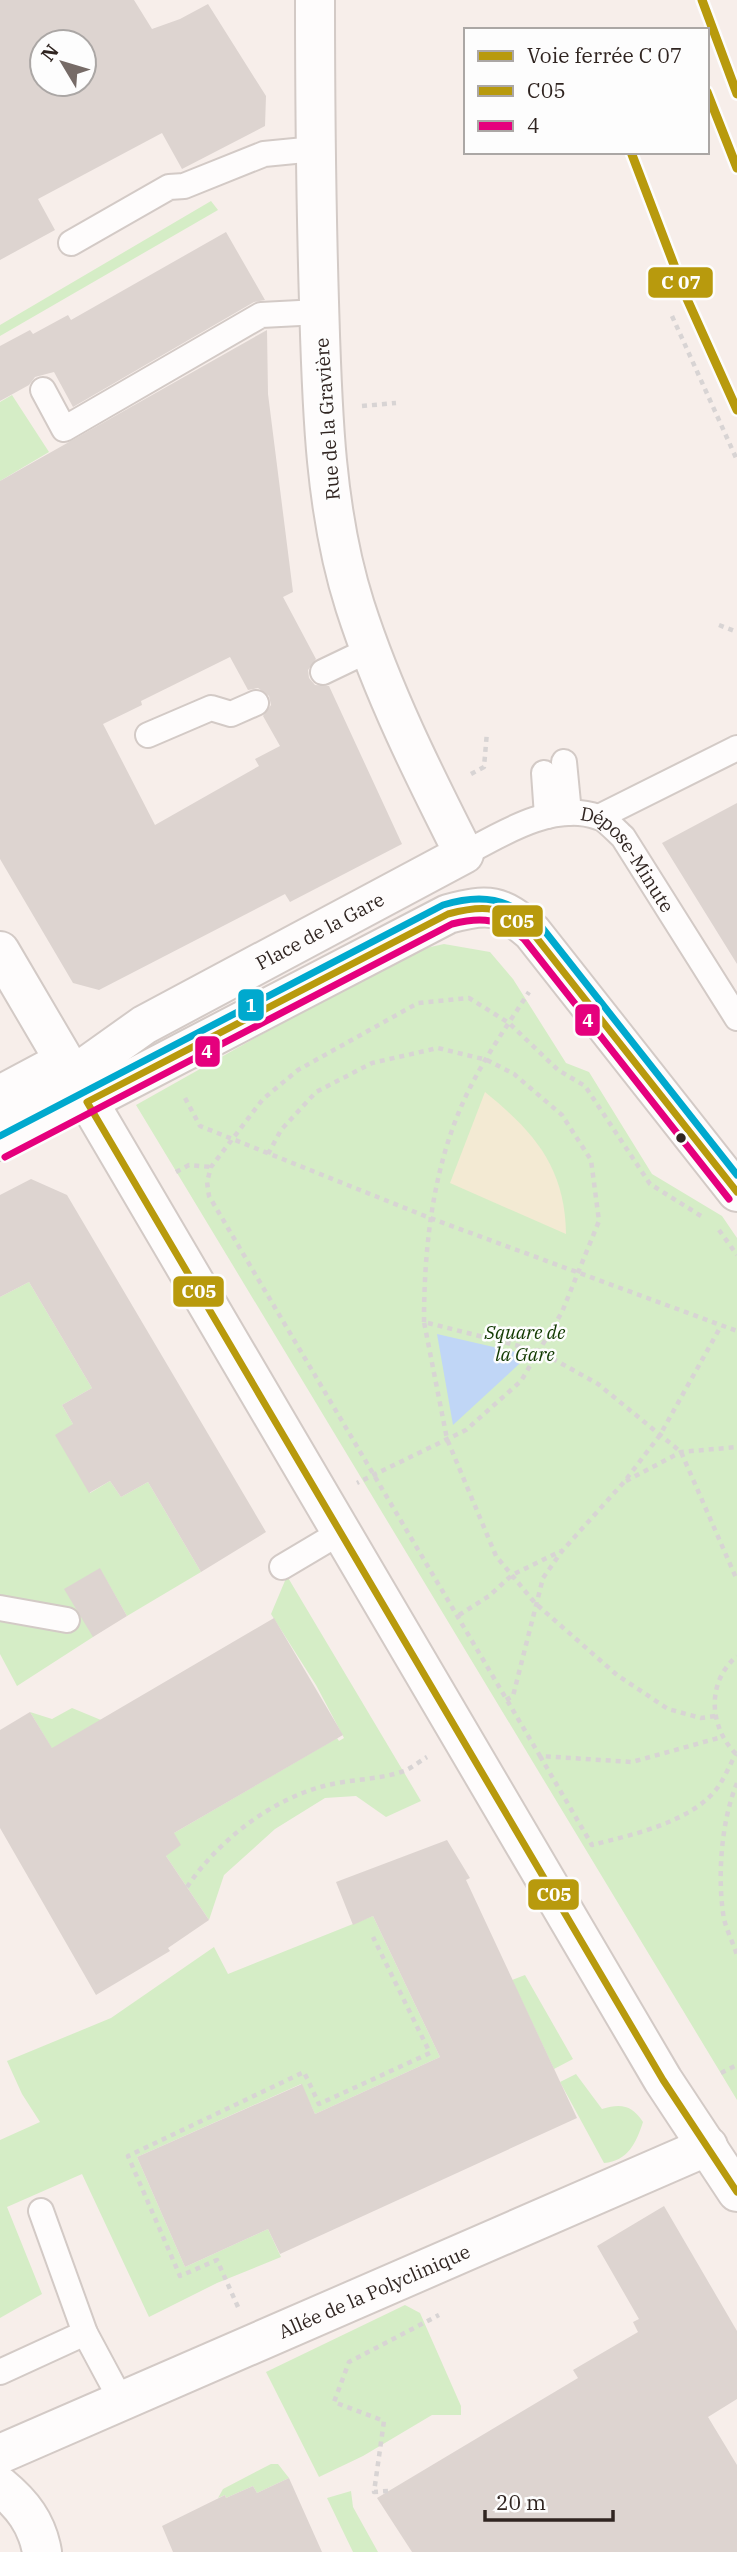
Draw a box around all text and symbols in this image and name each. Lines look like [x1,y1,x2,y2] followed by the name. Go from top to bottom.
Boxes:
[28,28,98,98] north arrow
[464,28,709,154] legend
[36,39,64,66] text: N
[527,41,682,69] text: Voie ferrée C 07
[527,76,566,104] text: C05
[527,111,540,139] text: 4
[647,266,714,299] line badge: C 07
[661,270,701,294] text: C 07
[309,337,345,501] street label: Rue de la Gravière
[579,801,679,917] street label: Dépose-Minute
[252,887,388,975] street label: Place de la Gare
[491,904,544,938] line badge: C05
[499,909,535,933] text: C05
[237,988,265,1022] line badge: 1
[245,993,257,1017] text: 1
[574,1003,601,1037] line badge: 4
[582,1008,594,1032] text: 4
[194,1035,221,1068] line badge: 4
[201,1039,213,1063] text: 4
[674,1131,688,1145] unlabelled marker
[172,1275,225,1308] line badge: C05
[181,1279,217,1303] text: C05
[484,1320,566,1366] park label: Square de la Gare
[527,1878,580,1911] line badge: C05
[536,1882,572,1906] text: C05
[275,2239,474,2343] street label: Allée de la Polyclinique
[485,2478,613,2522] scale bar
[496,2488,546,2516] text: 20 m

